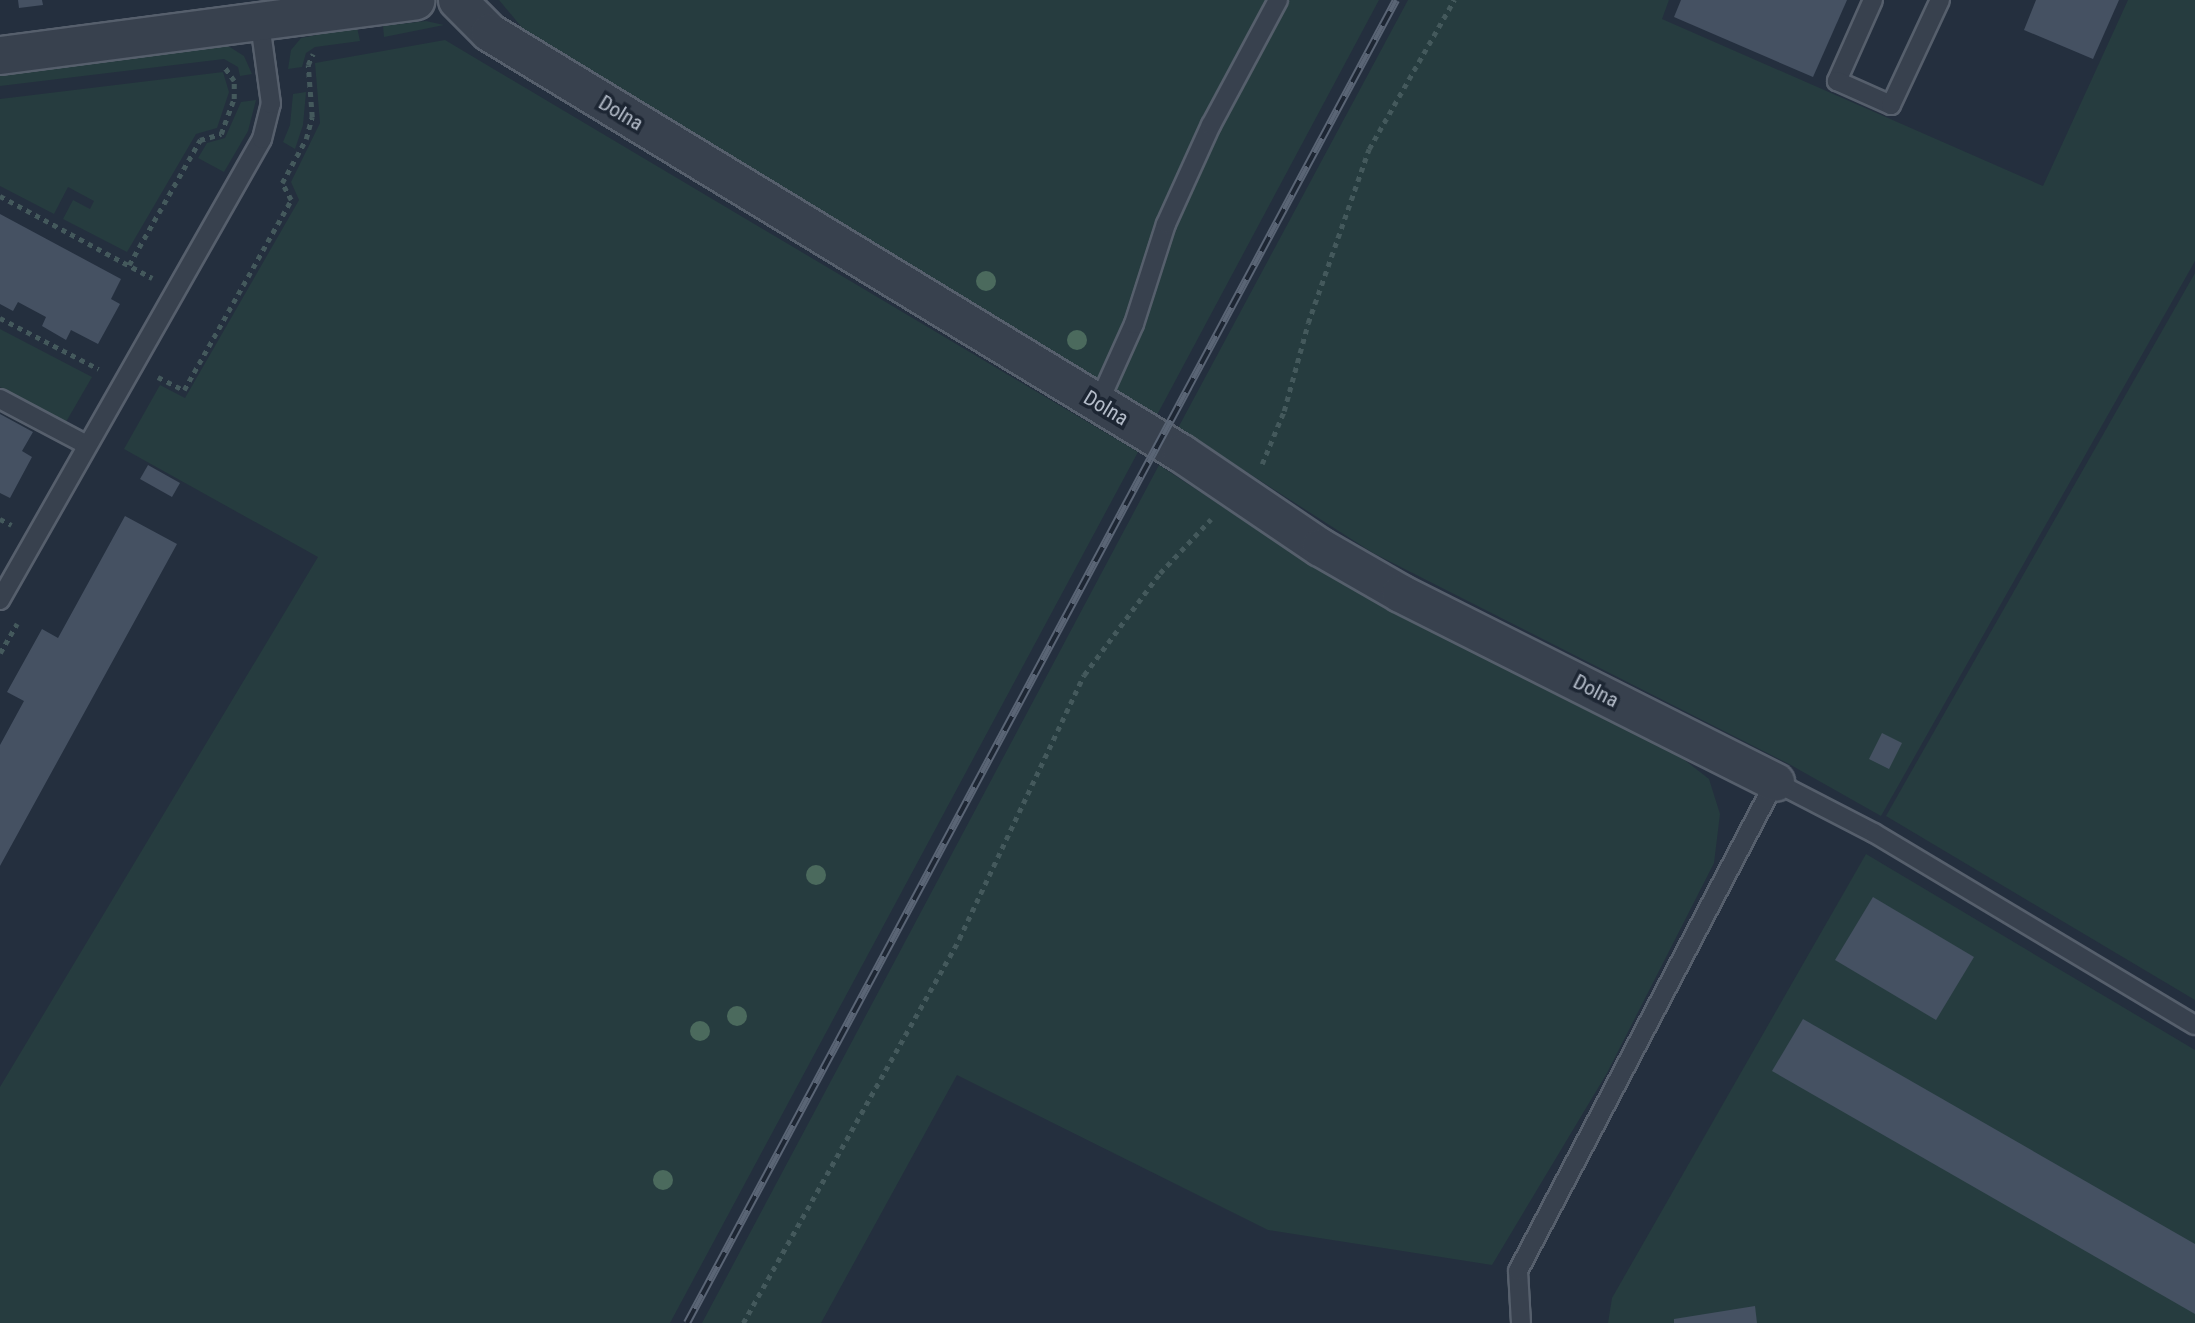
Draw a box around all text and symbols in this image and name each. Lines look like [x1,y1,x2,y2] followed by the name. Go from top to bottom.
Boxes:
[594,90,648,136] street label: Dolna
[1079,385,1133,431] street label: Dolna
[1569,669,1623,713] street label: Dolna

